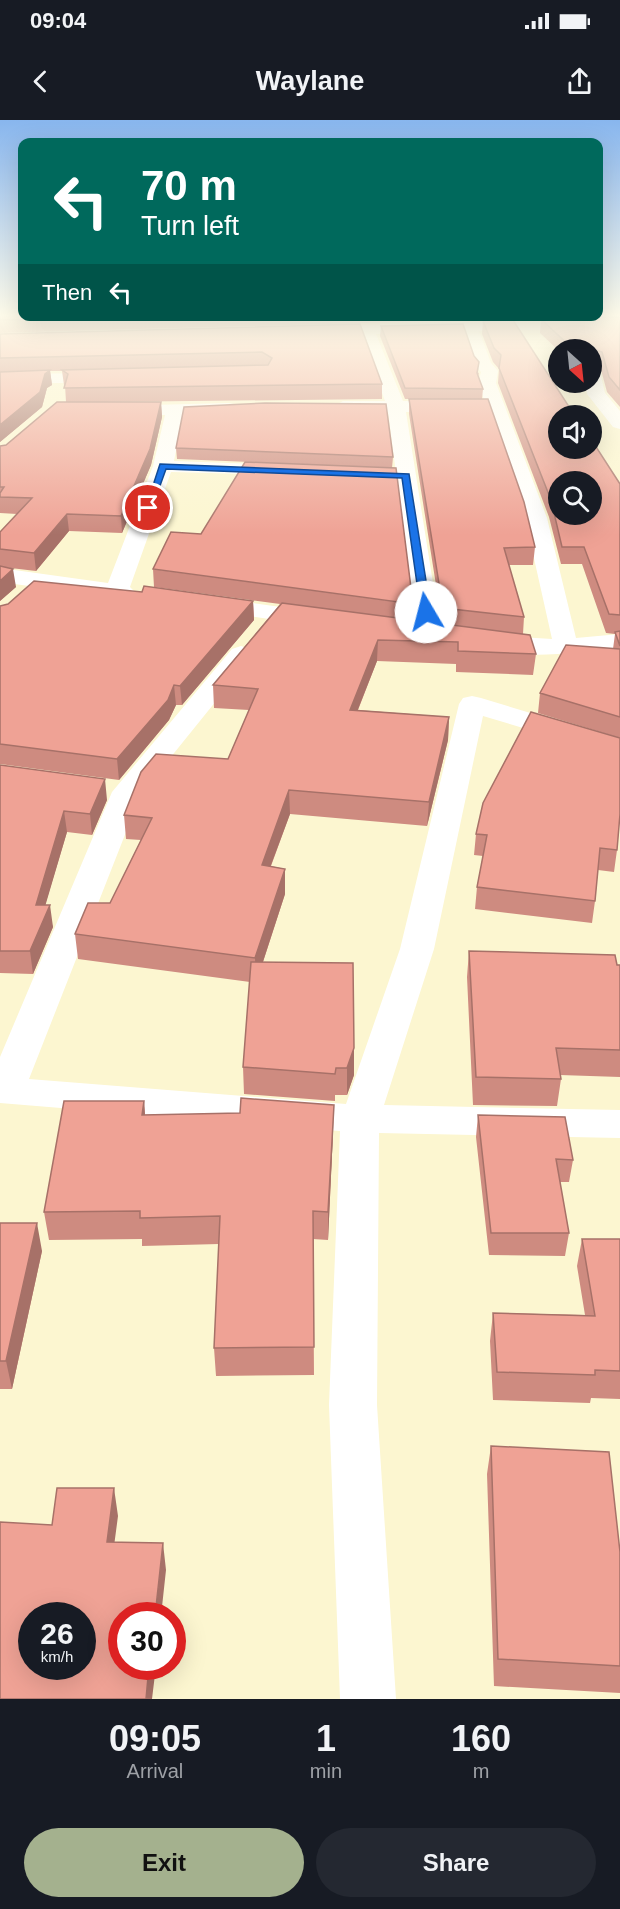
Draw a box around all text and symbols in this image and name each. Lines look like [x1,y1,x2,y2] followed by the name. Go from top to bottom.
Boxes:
[30,8,86,33] text: 09:04
[24,65,57,98] icon: back
[563,65,596,98] icon: share
[256,66,364,96] text: Waylane
[42,162,120,240] icon: left
[141,162,237,209] text: 70 m
[141,211,239,241] text: Turn left
[104,276,137,309] icon: left
[42,280,92,305] text: Then
[548,339,602,393] north arrow
[548,339,602,525] map controls
[548,405,602,459] button: sound
[548,471,602,525] button: search
[122,482,173,533] pin
[131,491,164,524] icon: arrive
[394,580,458,644] position arrow
[108,1602,186,1680] speed limit sign: 30
[40,1617,74,1650] text: 26
[41,1648,73,1665] text: km/h
[109,1718,201,1759] text: 09:05
[316,1718,336,1759] text: 1
[451,1718,511,1759] text: 160
[127,1760,183,1782] text: Arrival
[310,1760,342,1782] text: min
[473,1760,489,1782] text: m
[24,1828,304,1897] button: Exit
[316,1828,596,1897] button: Share

